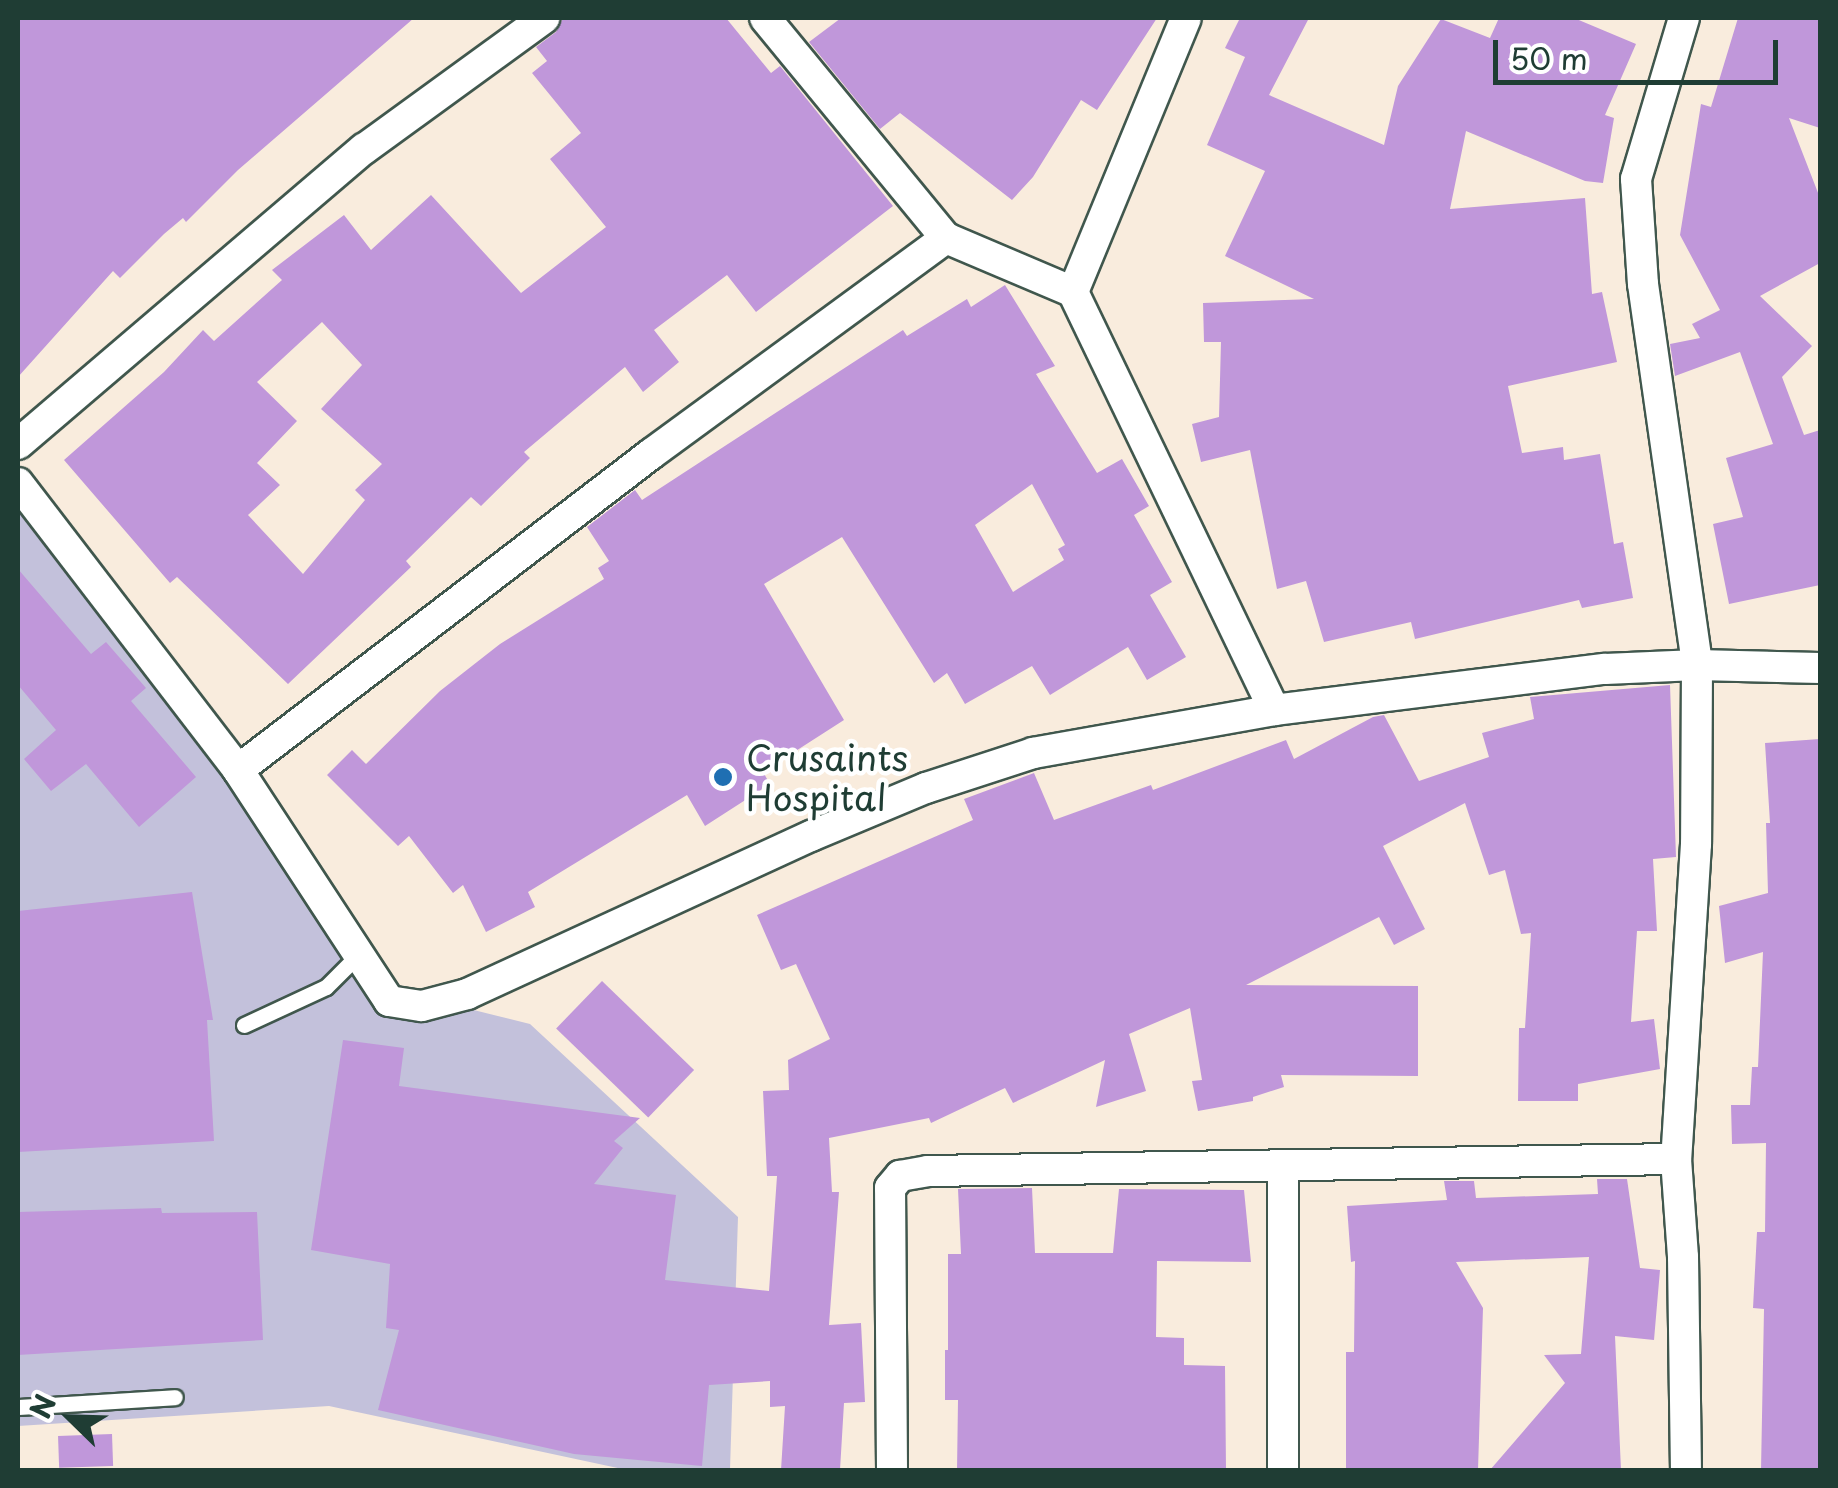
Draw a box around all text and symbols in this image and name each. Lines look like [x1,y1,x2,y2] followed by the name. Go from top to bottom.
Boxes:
[1498,20,1783,82] scale bar
[1510,35,1588,80] text: 50 m
[746,736,908,818] place label: Crusaints Hospital
[710,764,736,790] marker: Crusaints Hospital
[20,1368,120,1468] north arrow
[18,1387,66,1425] text: N

